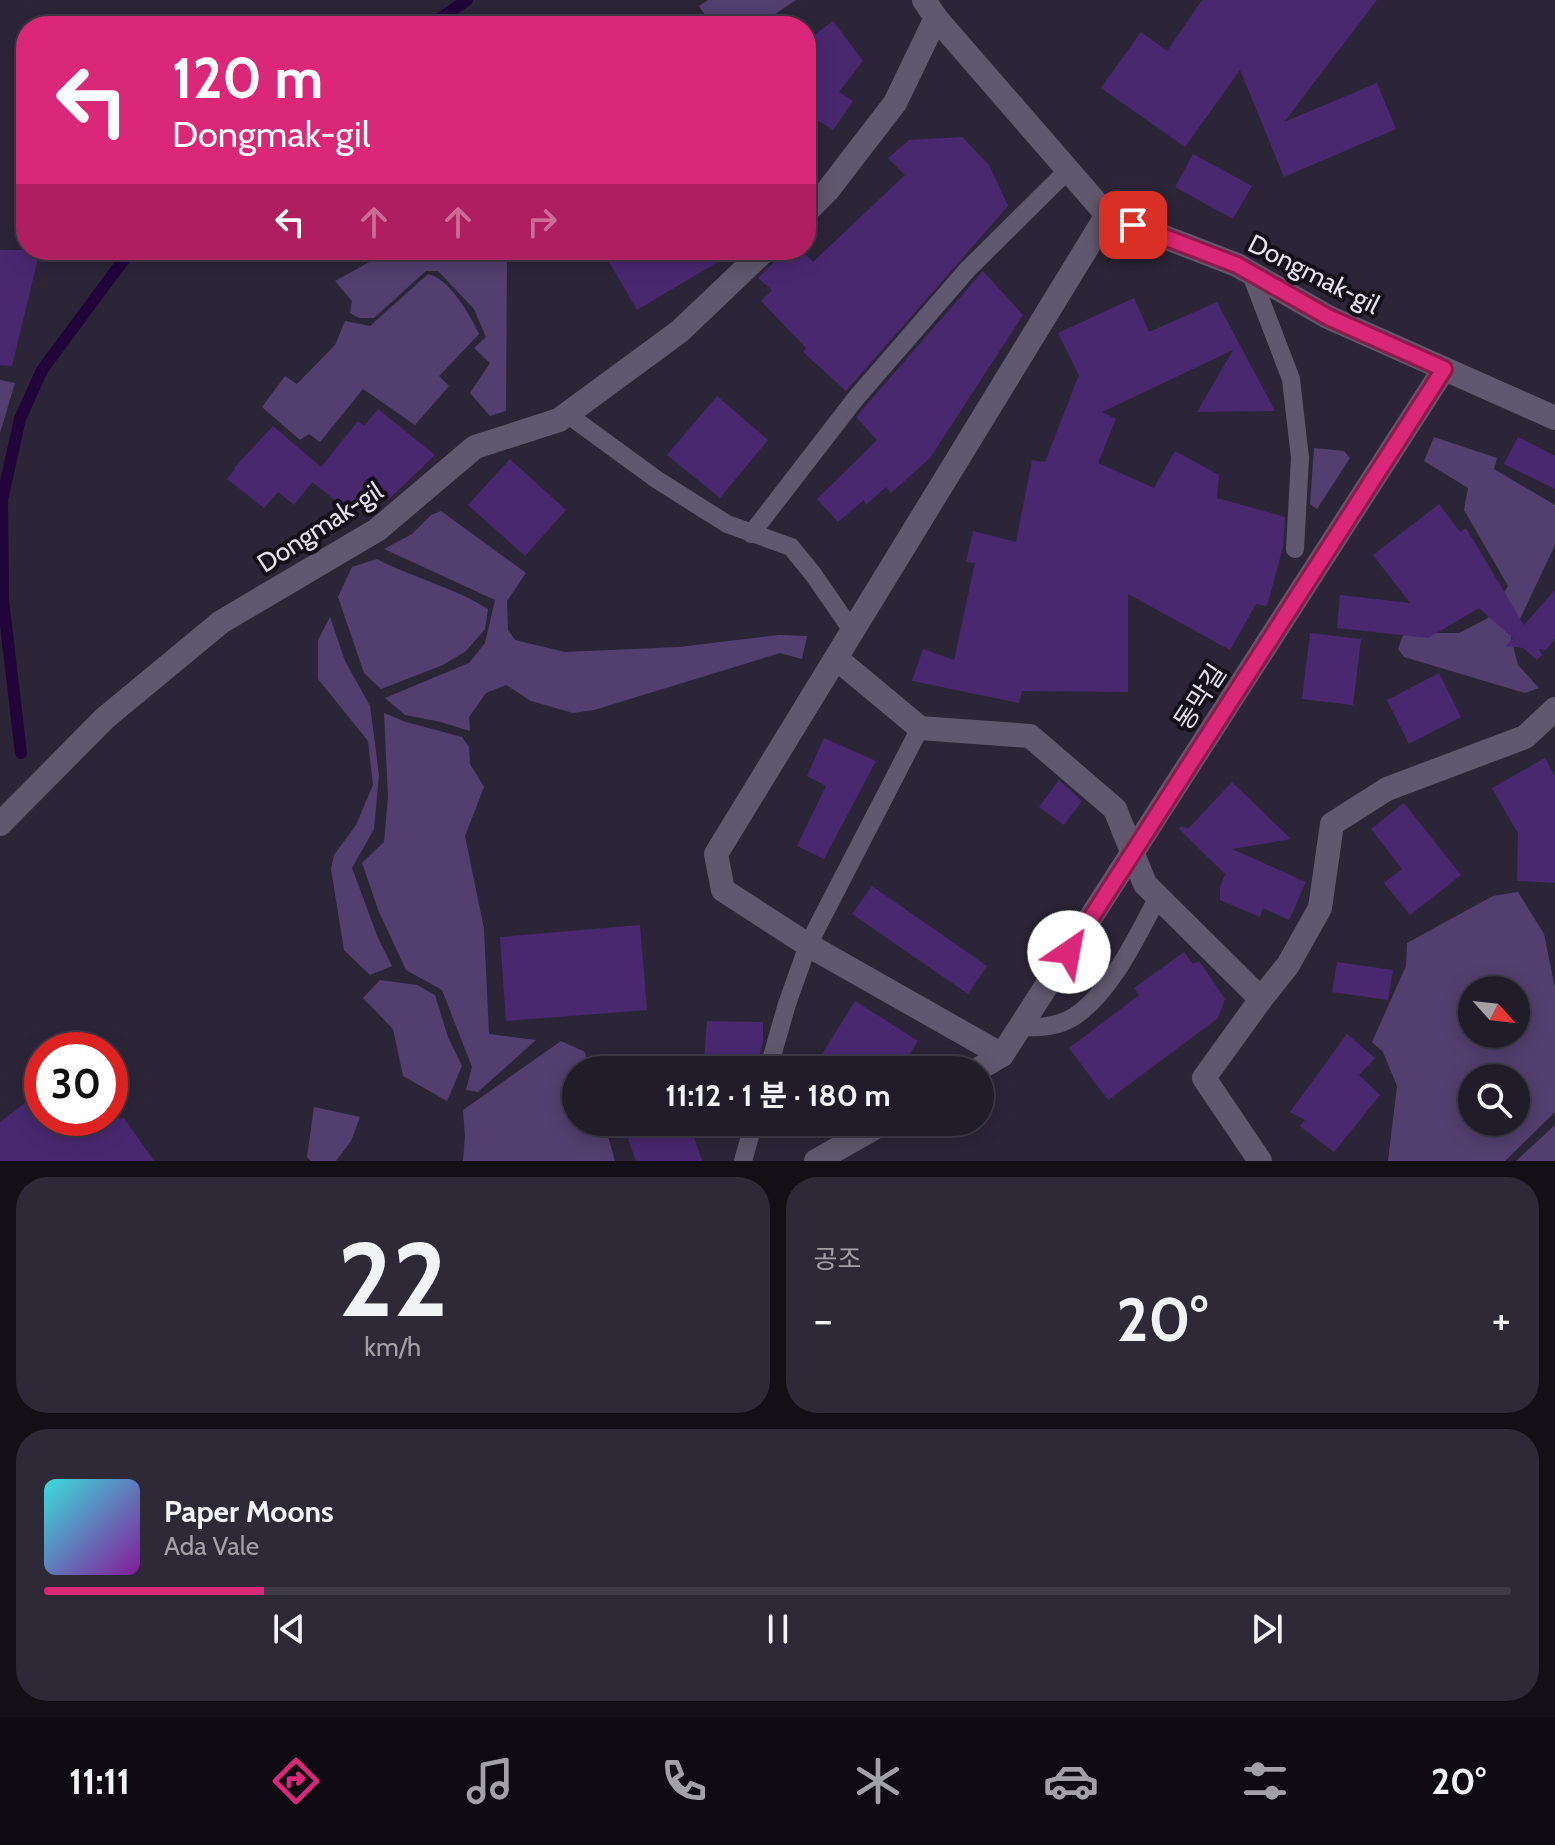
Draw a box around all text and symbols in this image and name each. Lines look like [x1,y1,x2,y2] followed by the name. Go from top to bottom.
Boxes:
[172,44,323,112] text: 120 m
[40,48,144,152] icon: left
[172,112,370,156] text: Dongmak-gil
[1099,191,1167,259] pin
[268,200,312,244] icon: left
[352,200,396,244] icon: ahead
[436,200,480,244] icon: ahead
[520,200,564,244] icon: right
[1111,203,1155,247] icon: arrive
[1243,227,1385,321] street label: Dongmak-gil
[251,475,389,579] street label: Dongmak-gil
[1167,658,1233,736] street label: 동막길
[1027,910,1111,994] position arrow
[1458,976,1530,1048] north arrow
[1458,976,1530,1136] map controls
[24,1032,128,1136] speed limit sign: 30
[1458,1064,1530,1136] button: search
[665,1077,891,1114] text: 11:12 · 1 분 · 180 m
[338,1216,448,1342] text: 22
[814,1243,861,1275] text: 공조
[1117,1283,1208,1356] text: 20°
[814,1293,833,1346] text: −
[1492,1293,1511,1346] text: +
[364,1331,421,1363] text: km/h
[164,1493,334,1530] text: Paper Moons
[164,1530,259,1562] text: Ada Vale
[267,1607,311,1651] icon: previous
[756,1607,800,1651] icon: pause
[1245,1607,1289,1651] icon: next
[268,1753,324,1809] icon: directions
[462,1753,518,1809] icon: music
[656,1753,712,1809] icon: phone
[850,1753,906,1809] icon: climate
[1043,1753,1099,1809] icon: car
[1237,1753,1293,1809] icon: filters
[69,1759,130,1803] text: 11:11
[1431,1759,1486,1803] text: 20°

